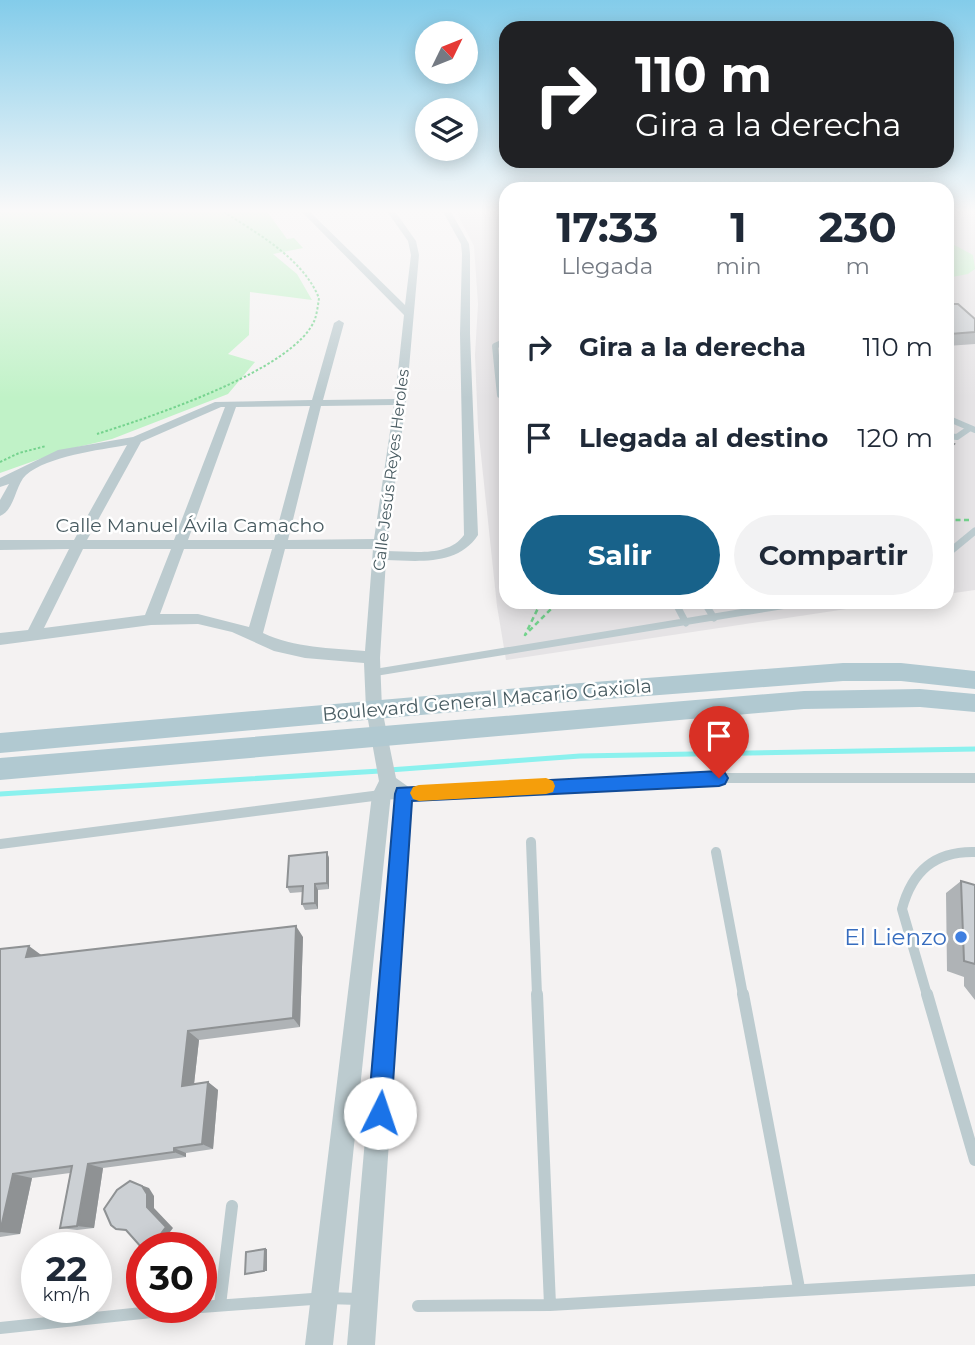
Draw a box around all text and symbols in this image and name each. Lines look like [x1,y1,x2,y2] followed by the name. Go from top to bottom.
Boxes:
[415,21,478,84] north arrow
[415,21,478,161] map controls
[635,45,772,104] text: 110 m
[520,49,611,140] icon: right
[415,98,478,161] button: layers
[635,105,901,144] text: Gira a la derecha
[556,201,658,253] text: 17:33
[730,201,747,253] text: 1
[819,201,897,253] text: 230
[561,252,653,280] text: Llegada
[715,252,762,280] text: min
[846,252,870,280] text: m
[520,328,558,366] icon: right
[579,331,806,363] text: Gira a la derecha
[863,331,933,363] text: 110 m
[369,368,413,572] street label: Calle Jesús Reyes Heroles
[520,419,558,457] icon: arrive
[579,422,828,454] text: Llegada al destino
[857,422,933,454] text: 120 m
[56,514,324,537] street label: Calle Manuel Ávila Camacho
[520,515,720,595] button: Salir
[734,515,933,595] button: Compartir
[321,674,653,726] street label: Boulevard General Macario Gaxiola
[689,706,749,778] pin
[700,717,738,755] icon: arrive
[844,923,947,951] place label: El Lienzo
[953,929,969,945] marker: El Lienzo
[343,1076,417,1150] position arrow
[126,1232,217,1323] speed limit sign: 30
[46,1247,87,1290] text: 22
[42,1284,91,1306] text: km/h

